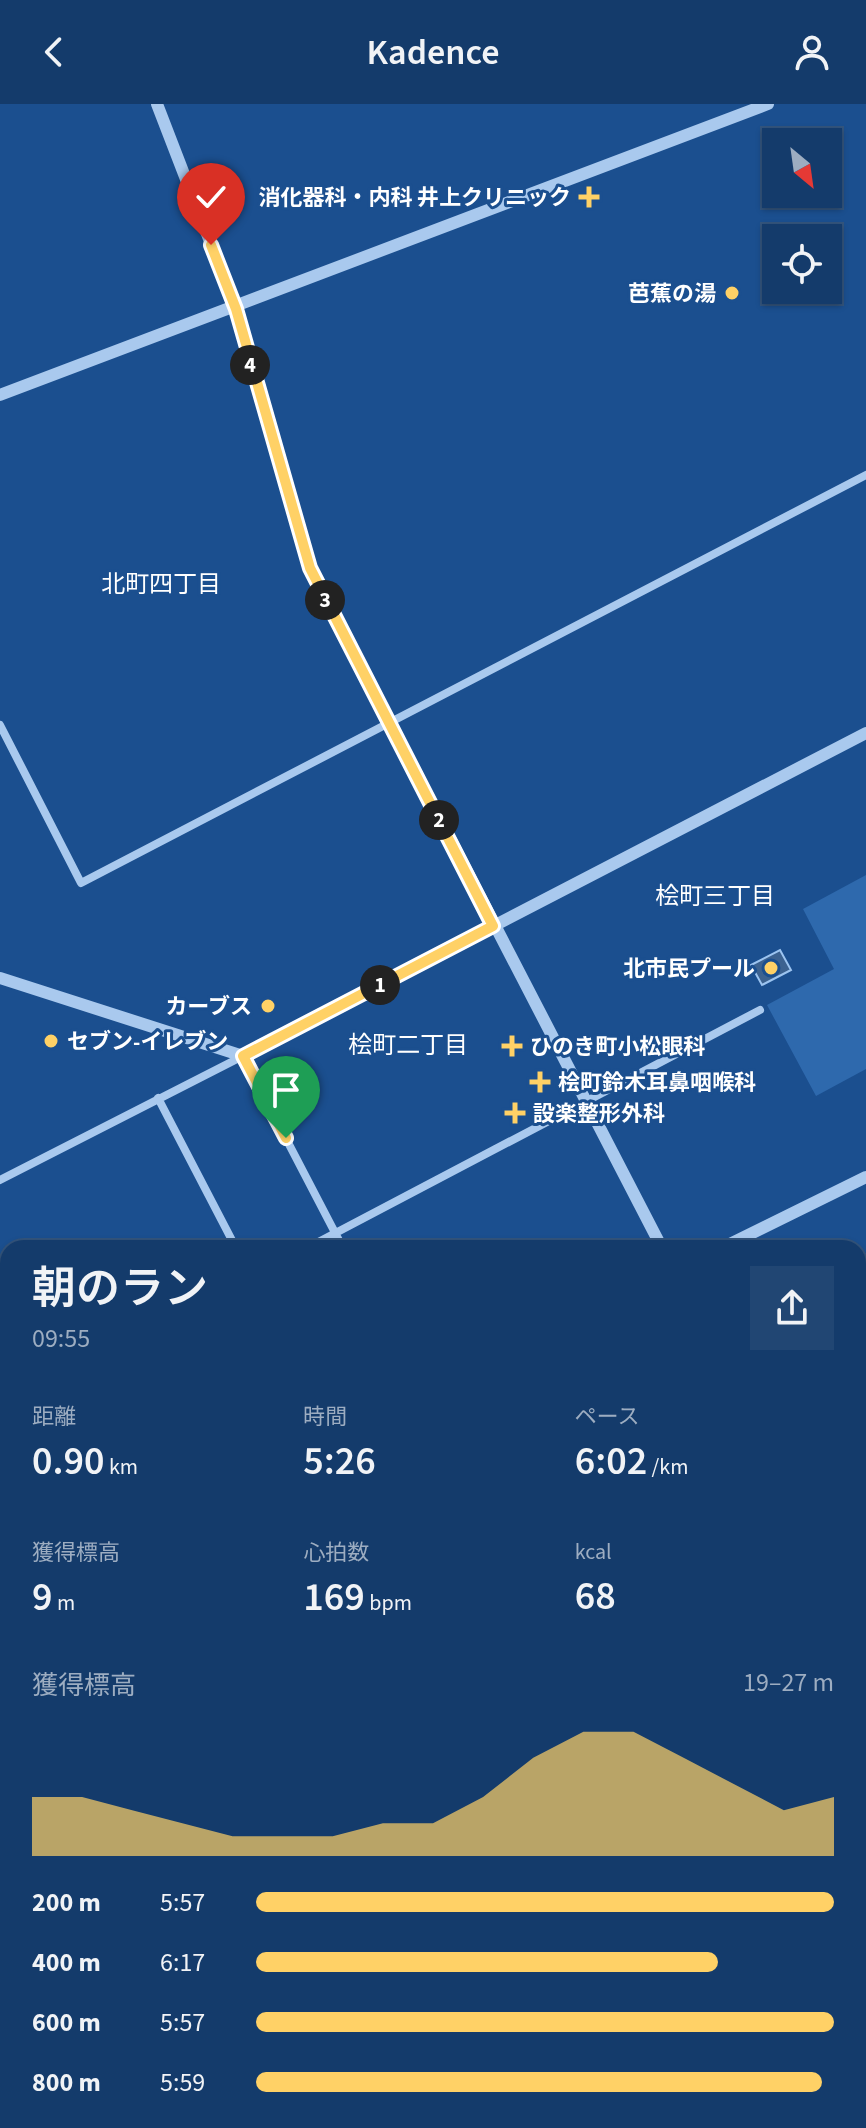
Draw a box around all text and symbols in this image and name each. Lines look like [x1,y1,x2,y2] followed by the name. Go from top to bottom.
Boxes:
[367,27,499,78] text: Kadence
[32,30,76,74] icon: back
[790,30,834,74] icon: person
[762,128,842,208] north arrow
[762,128,842,304] map controls
[177,163,245,245] pin
[189,175,233,219] icon: check
[259,182,571,214] place label: 消化器科・内科 井上クリニック
[578,186,600,208] marker: 消化器科・内科 井上クリニック
[762,224,842,304] button: locate
[628,278,716,310] place label: 芭蕉の湯
[723,284,741,302] marker: 芭蕉の湯
[230,345,270,385] pin: 4
[244,349,256,381] text: 4
[101,567,221,602] district label: 北町四丁目
[305,580,345,620] pin: 3
[319,584,331,616] text: 3
[419,800,459,840] pin: 2
[433,804,445,836] text: 2
[655,879,775,914] district label: 桧町三丁目
[623,953,755,985] place label: 北市民プール
[762,959,780,977] marker: 北市民プール
[360,965,400,1005] pin: 1
[374,969,386,1001] text: 1
[165,991,252,1023] place label: カーブス
[259,997,277,1015] marker: カーブス
[67,1026,228,1058] place label: セブン-イレブン
[348,1028,468,1063] district label: 桧町二丁目
[530,1031,705,1063] place label: ひのき町小松眼科
[42,1032,60,1050] marker: セブン-イレブン
[501,1035,523,1057] marker: ひのき町小松眼科
[252,1056,320,1138] pin
[558,1067,756,1099] place label: 桧町鈴木耳鼻咽喉科
[264,1068,308,1112] icon: arrive
[529,1071,551,1093] marker: 桧町鈴木耳鼻咽喉科
[533,1098,665,1130] place label: 設楽整形外科
[504,1102,526,1124] marker: 設楽整形外科
[32,1258,208,1321] text: 朝のラン
[750,1266,834,1350] button: share
[32,1320,90,1357] text: 09:55
[32,1401,76,1433] text: 距離
[303,1401,347,1433] text: 時間
[575,1401,640,1433] text: ペース
[32,1433,105,1490] text: 0.90
[303,1433,376,1490] text: 5:26
[575,1433,647,1490] text: 6:02
[105,1451,138,1483] text: km
[647,1451,688,1483] text: /km
[575,1536,612,1568] text: kcal
[32,1537,120,1569] text: 獲得標高
[303,1537,369,1569] text: 心拍数
[575,1568,616,1625] text: 68
[32,1569,53,1626] text: 9
[303,1569,365,1626] text: 169
[53,1587,75,1619] text: m
[365,1587,412,1619] text: bpm
[743,1664,834,1701] text: 19–27 m
[32,1667,136,1704] text: 獲得標高
[32,1884,101,1921] text: 200 m
[160,1884,205,1921] text: 5:57
[32,1944,101,1981] text: 400 m
[160,1944,205,1981] text: 6:17
[32,2004,101,2041] text: 600 m
[160,2004,205,2041] text: 5:57
[32,2064,101,2101] text: 800 m
[160,2064,205,2101] text: 5:59

